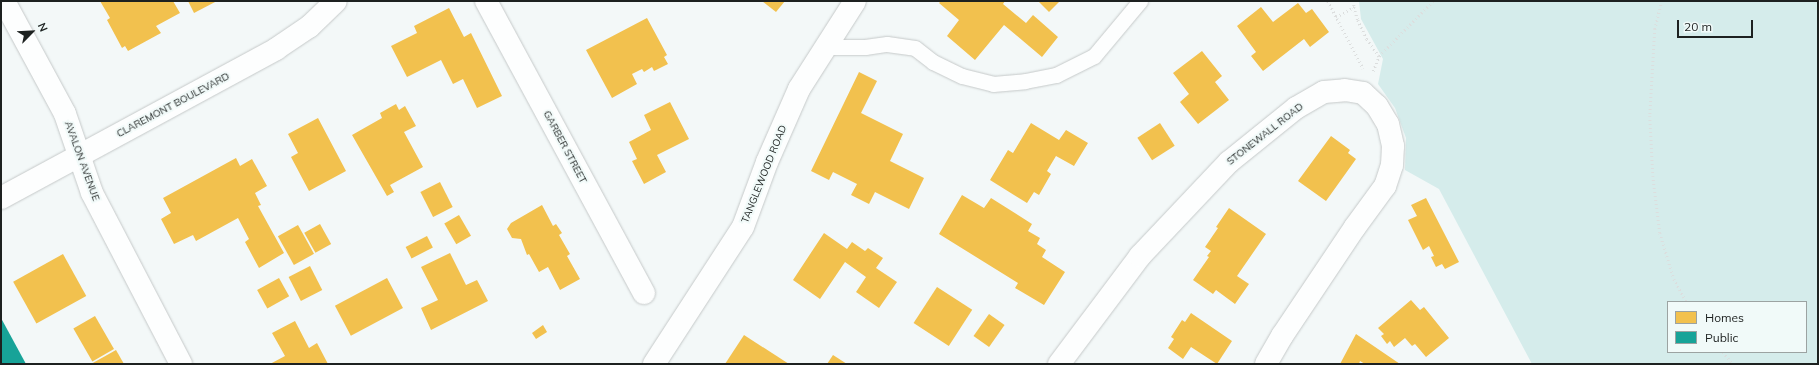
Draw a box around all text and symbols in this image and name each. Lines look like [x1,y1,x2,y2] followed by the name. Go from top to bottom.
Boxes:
[12,12,52,52] north arrow
[1679,12,1755,38] scale bar
[1684,19,1712,34] text: 20 m
[35,20,51,34] text: N
[115,70,231,140] street label: CLAREMONT BOULEVARD
[1225,101,1305,167] street label: STONEWALL ROAD
[541,109,589,185] street label: GARBER STREET
[62,120,102,202] street label: AVALON AVENUE
[739,123,789,225] street label: TANGLEWOOD ROAD
[1667,301,1807,353] legend
[1705,310,1744,325] text: Homes
[1705,330,1739,345] text: Public

